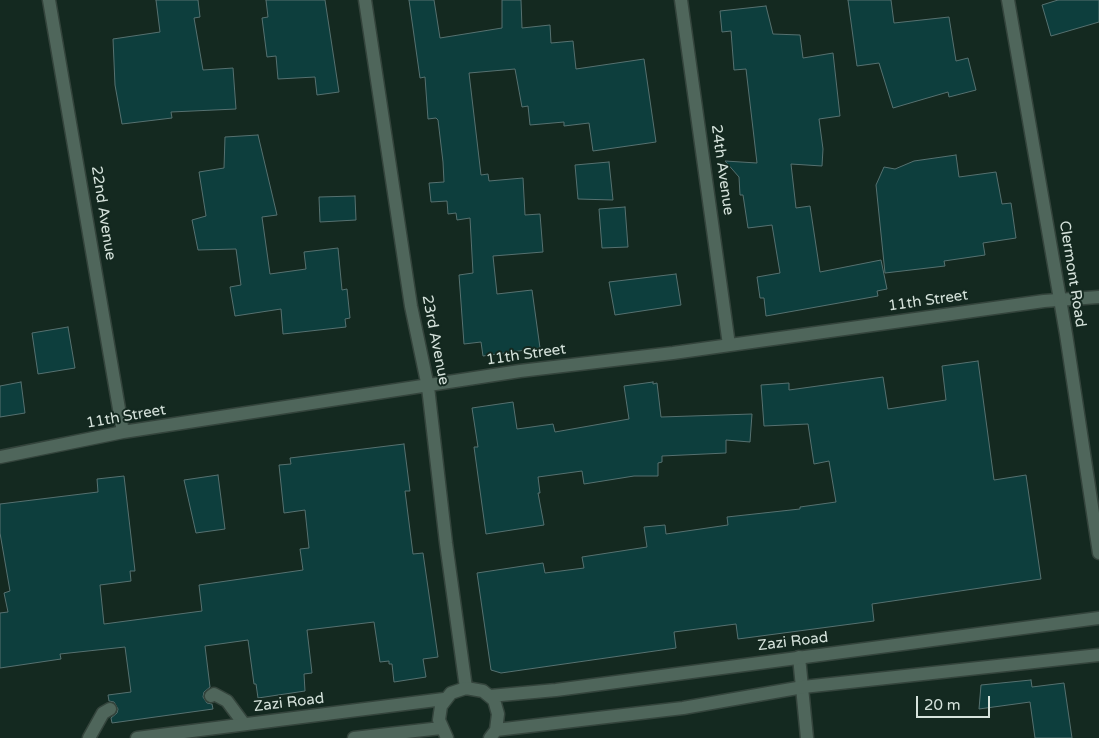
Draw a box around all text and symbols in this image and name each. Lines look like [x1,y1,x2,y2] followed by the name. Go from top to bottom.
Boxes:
[707,124,737,216] street label: 24th Avenue
[87,165,119,261] street label: 22nd Avenue
[1055,219,1089,329] street label: Clermont Road
[887,286,969,316] street label: 11th Street
[417,293,453,387] street label: 23rd Avenue
[485,340,567,370] street label: 11th Street
[85,401,167,433] street label: 11th Street
[757,629,829,655] street label: Zazi Road
[919,686,993,718] scale bar
[253,690,325,716] street label: Zazi Road
[924,696,961,714] text: 20 m

